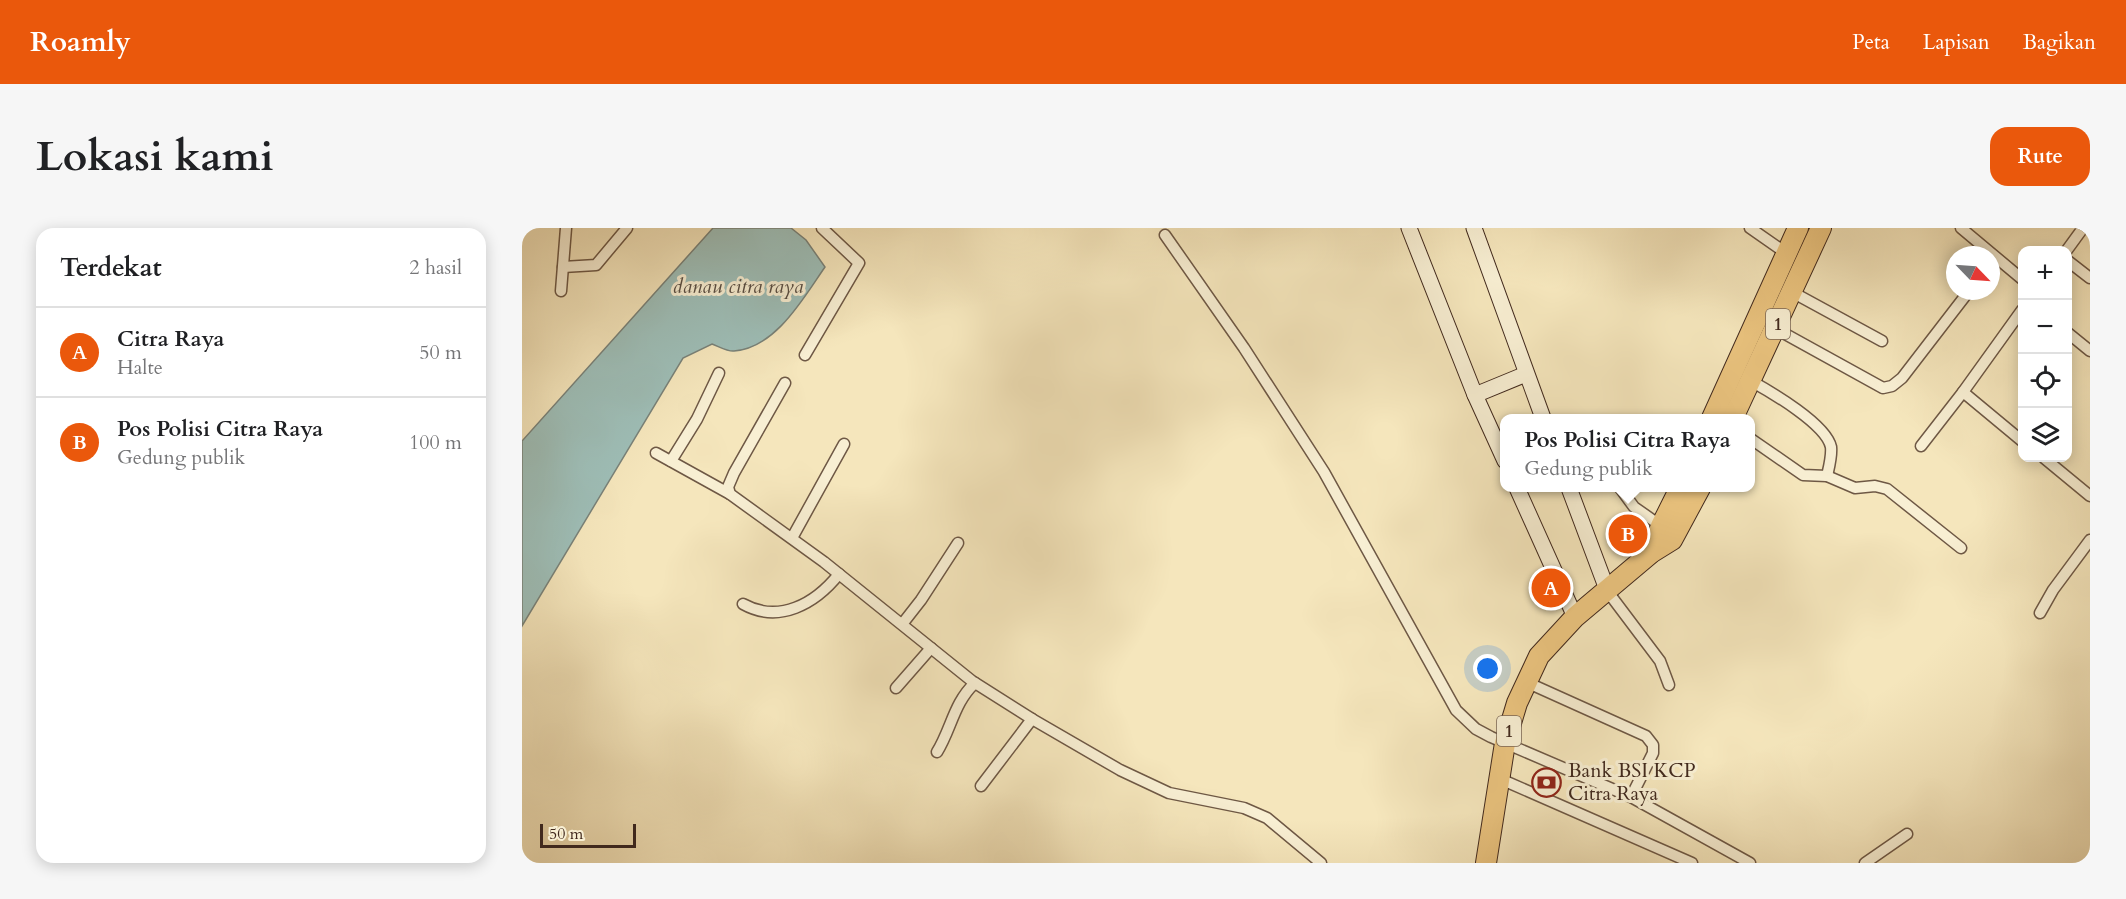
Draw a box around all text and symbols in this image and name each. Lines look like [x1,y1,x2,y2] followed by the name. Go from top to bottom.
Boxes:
[30,23,131,61] text: Roamly
[1852,28,1890,57] text: Peta
[1923,28,1990,57] text: Lapisan
[2023,28,2096,57] text: Bagikan
[1990,127,2090,186] button: Rute
[36,128,274,185] text: Lokasi kami
[1946,246,2000,300] north arrow
[2018,246,2072,462] map controls
[2018,246,2072,300] button: +
[60,250,162,285] text: Terdekat
[409,254,462,281] text: 2 hasil
[673,272,803,301] water label: danau citra raya
[2018,300,2072,354] button: −
[1766,309,1790,339] road number: 1
[117,324,224,354] text: Citra Raya
[72,339,87,366] text: A
[419,339,462,366] text: 50 m
[117,354,163,381] text: Halte
[2018,354,2072,408] button: locate
[2018,408,2072,462] button: layers
[117,414,323,444] text: Pos Polisi Citra Raya
[1500,414,1755,492] popup
[1524,425,1731,455] text: Pos Polisi Citra Raya
[72,429,87,456] text: B
[409,429,462,456] text: 100 m
[117,444,245,471] text: Gedung publik
[1524,455,1653,482] text: Gedung publik
[1608,512,1648,556] pin: B
[1532,566,1570,610] pin: A
[1473,654,1502,683] your location
[1497,716,1521,746] road number: 1
[1568,757,1696,807] place label: Bank BSI KCP Citra Raya
[1531,766,1563,798] bank icon: Bank BSI KCP Citra Raya
[540,821,636,848] scale bar
[549,823,583,845] text: 50 m

